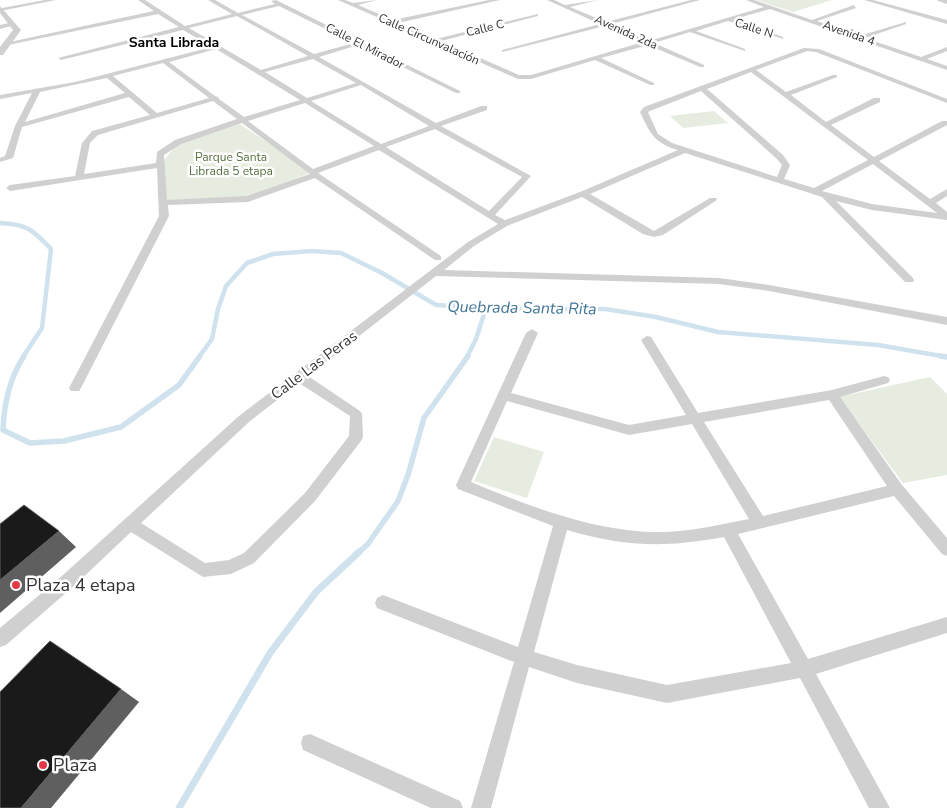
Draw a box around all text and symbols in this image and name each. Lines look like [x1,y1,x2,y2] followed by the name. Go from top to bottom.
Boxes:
[376,10,482,68] street label: Calle Circunvalación
[592,11,660,53] street label: Avenida 2da
[733,14,775,42] street label: Calle N
[464,16,506,40] street label: Calle C
[821,17,877,49] street label: Avenida 4
[323,19,408,73] street label: Calle El Mirador
[129,33,219,52] district label: Santa Librada
[189,149,273,179] park label: Parque Santa Librada 5 etapa
[447,296,597,320] water label: Quebrada Santa Rita
[267,326,361,404] street label: Calle Las Peras
[26,573,136,597] place label: Plaza 4 etapa
[10,579,22,591] marker: Plaza 4 etapa
[53,753,97,777] place label: Plaza
[37,759,49,771] marker: Plaza

